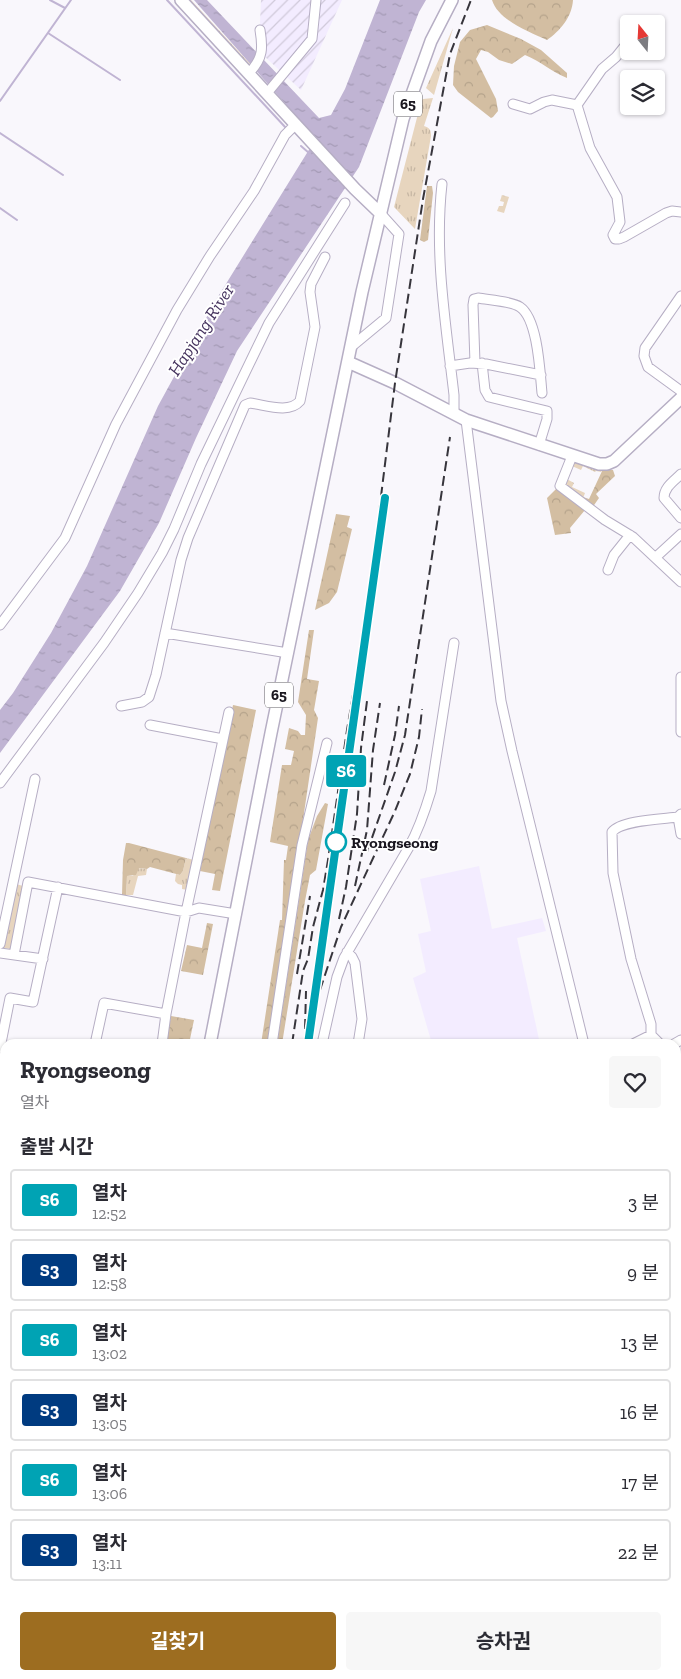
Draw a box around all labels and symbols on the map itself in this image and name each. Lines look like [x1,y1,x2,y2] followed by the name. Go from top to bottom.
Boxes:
[620,15,665,60] north arrow
[394,92,422,116] road number: 65
[163,279,239,380] water label: Hapjang River
[265,682,293,708] road number: 65
[324,755,368,787] line badge: S6
[325,831,347,853] marker: Ryongseong
[351,833,438,852] place label: Ryongseong

